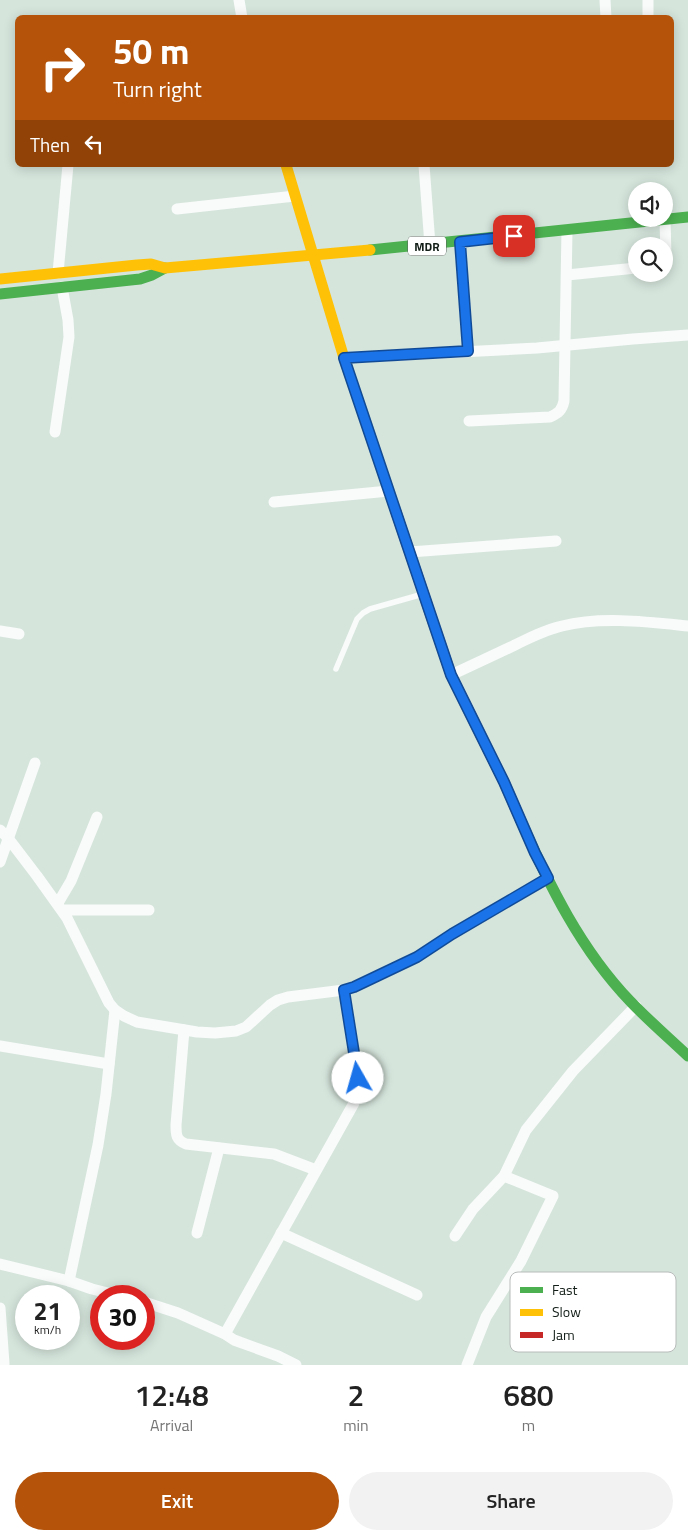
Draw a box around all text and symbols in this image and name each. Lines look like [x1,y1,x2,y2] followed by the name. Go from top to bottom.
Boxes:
[113,24,189,78] text: 50 m
[30,35,95,100] icon: right
[113,72,202,106] text: Turn right
[30,130,70,159] text: Then
[80,130,108,158] icon: left
[628,182,673,282] map controls
[628,182,673,227] button: sound
[493,215,535,257] pin
[500,222,528,250] icon: arrive
[408,237,446,256] road number: MDR
[628,237,673,282] button: search
[331,1051,383,1103] position arrow
[510,1272,676,1352] legend
[552,1279,577,1300] text: Fast
[90,1285,155,1350] speed limit sign: 30
[33,1292,62,1330] text: 21
[552,1301,581,1322] text: Slow
[34,1320,61,1339] text: km/h
[552,1324,575,1345] text: Jam
[134,1372,209,1418] text: 12:48
[348,1372,364,1418] text: 2
[503,1372,554,1418] text: 680
[150,1413,193,1437] text: Arrival
[343,1413,369,1437] text: min
[522,1413,535,1437] text: m
[15,1472,339,1530] button: Exit
[349,1472,673,1530] button: Share

